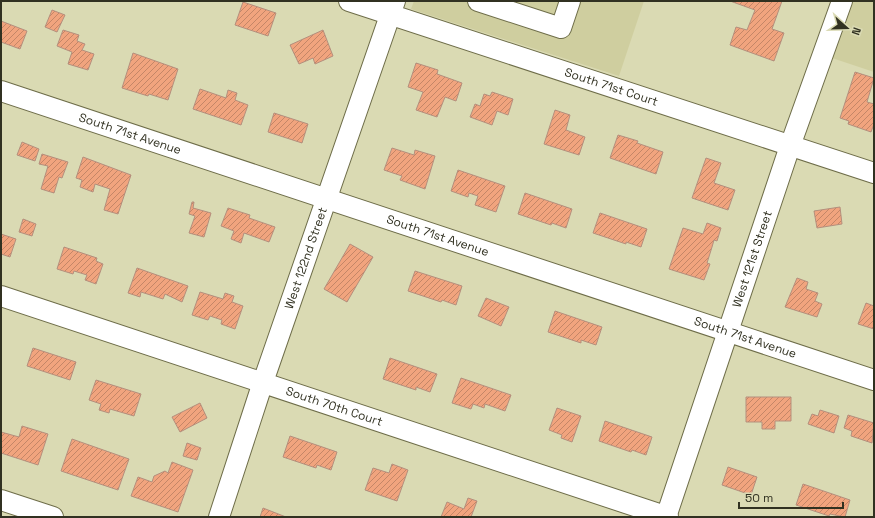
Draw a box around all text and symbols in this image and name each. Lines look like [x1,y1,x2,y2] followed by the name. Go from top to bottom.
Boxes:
[827,8,867,48] north arrow
[849,26,864,37] text: N
[563,64,660,110] street label: South 71st Court
[77,109,183,158] street label: South 71st Avenue
[281,205,331,311] street label: West 122nd Street
[729,209,776,310] street label: West 121st Street
[384,211,491,260] street label: South 71st Avenue
[692,313,799,362] street label: South 71st Avenue
[284,383,385,430] street label: South 70th Court
[739,484,843,510] scale bar
[745,490,773,506] text: 50 m

